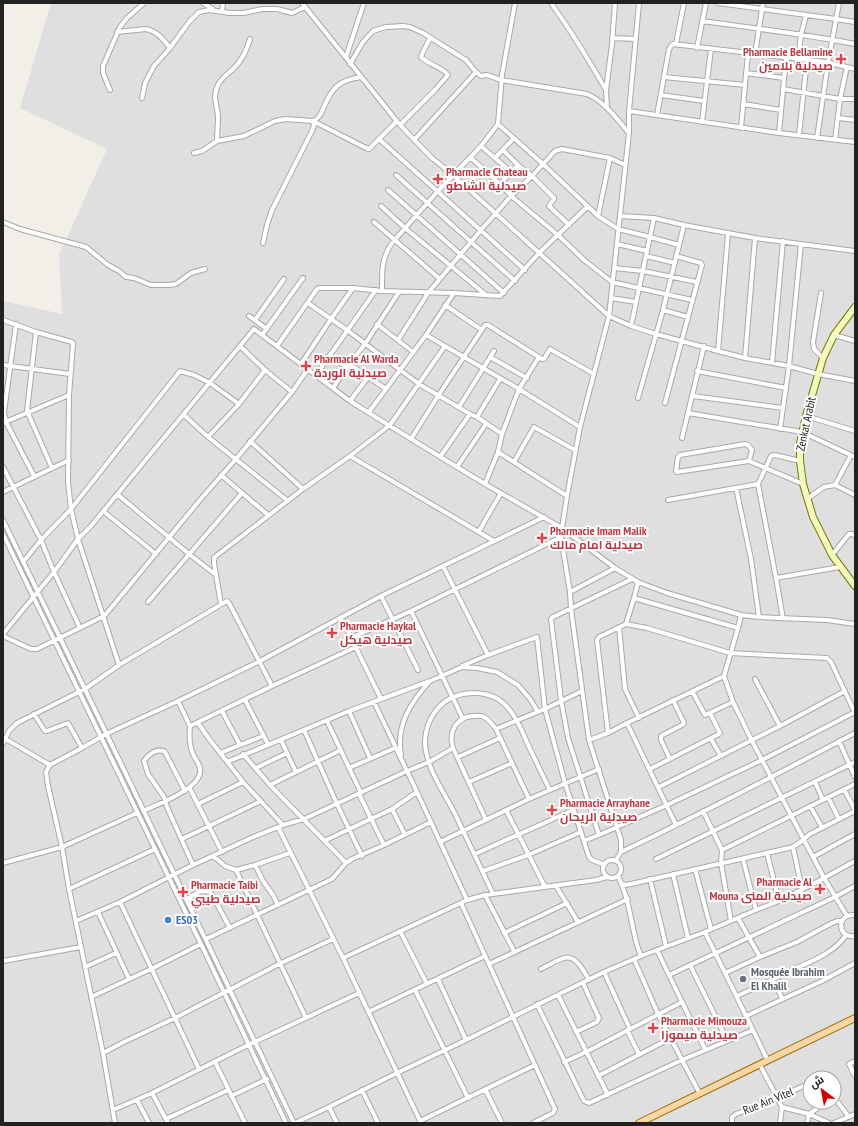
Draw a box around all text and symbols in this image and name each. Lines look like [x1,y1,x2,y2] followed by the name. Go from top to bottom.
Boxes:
[743,44,833,74] place label: Pharmacie Bellamine صيدلية بلامين
[836,54,846,64] marker: Pharmacie Bellamine صيدلية بلامين
[446,164,528,194] place label: Pharmacie Chateau صيدلية الشاطو
[433,174,443,184] marker: Pharmacie Chateau صيدلية الشاطو
[314,351,399,381] place label: Pharmacie Al Warda صيدلية الوردة
[301,361,311,371] marker: Pharmacie Al Warda صيدلية الوردة
[792,395,819,452] street label: Zenkat Arabit
[550,523,647,553] place label: Pharmacie Imam Malik صيدلية امام مالك
[537,533,547,543] marker: Pharmacie Imam Malik صيدلية امام مالك
[340,618,416,648] place label: Pharmacie Haykal صيدلية هيكل
[327,628,337,638] marker: Pharmacie Haykal صيدلية هيكل
[560,795,650,825] place label: Pharmacie Arrayhane صيدلية الريحان
[547,805,557,815] marker: Pharmacie Arrayhane صيدلية الريحان
[710,874,812,904] place label: Pharmacie Al Mouna صيدلية المنى
[191,877,261,909] place label: Pharmacie Taibi صيدلية طيبي
[815,884,825,894] marker: Pharmacie Al Mouna صيدلية المنى
[178,887,188,897] marker: Pharmacie Taibi صيدلية طيبي
[176,912,198,927] place label: ES03
[163,915,173,925] marker: ES03
[751,964,825,993] place label: Mosquée Ibrahim El Khalil
[738,974,748,984] marker: Mosquée Ibrahim El Khalil
[661,1013,747,1043] place label: Pharmacie Mimouza صيدلية ميموزا
[648,1023,658,1033] marker: Pharmacie Mimouza صيدلية ميموزا
[802,1070,842,1110] north arrow
[807,1072,826,1091] text: ش
[740,1084,795,1117] street label: Rue Ain Vitel

